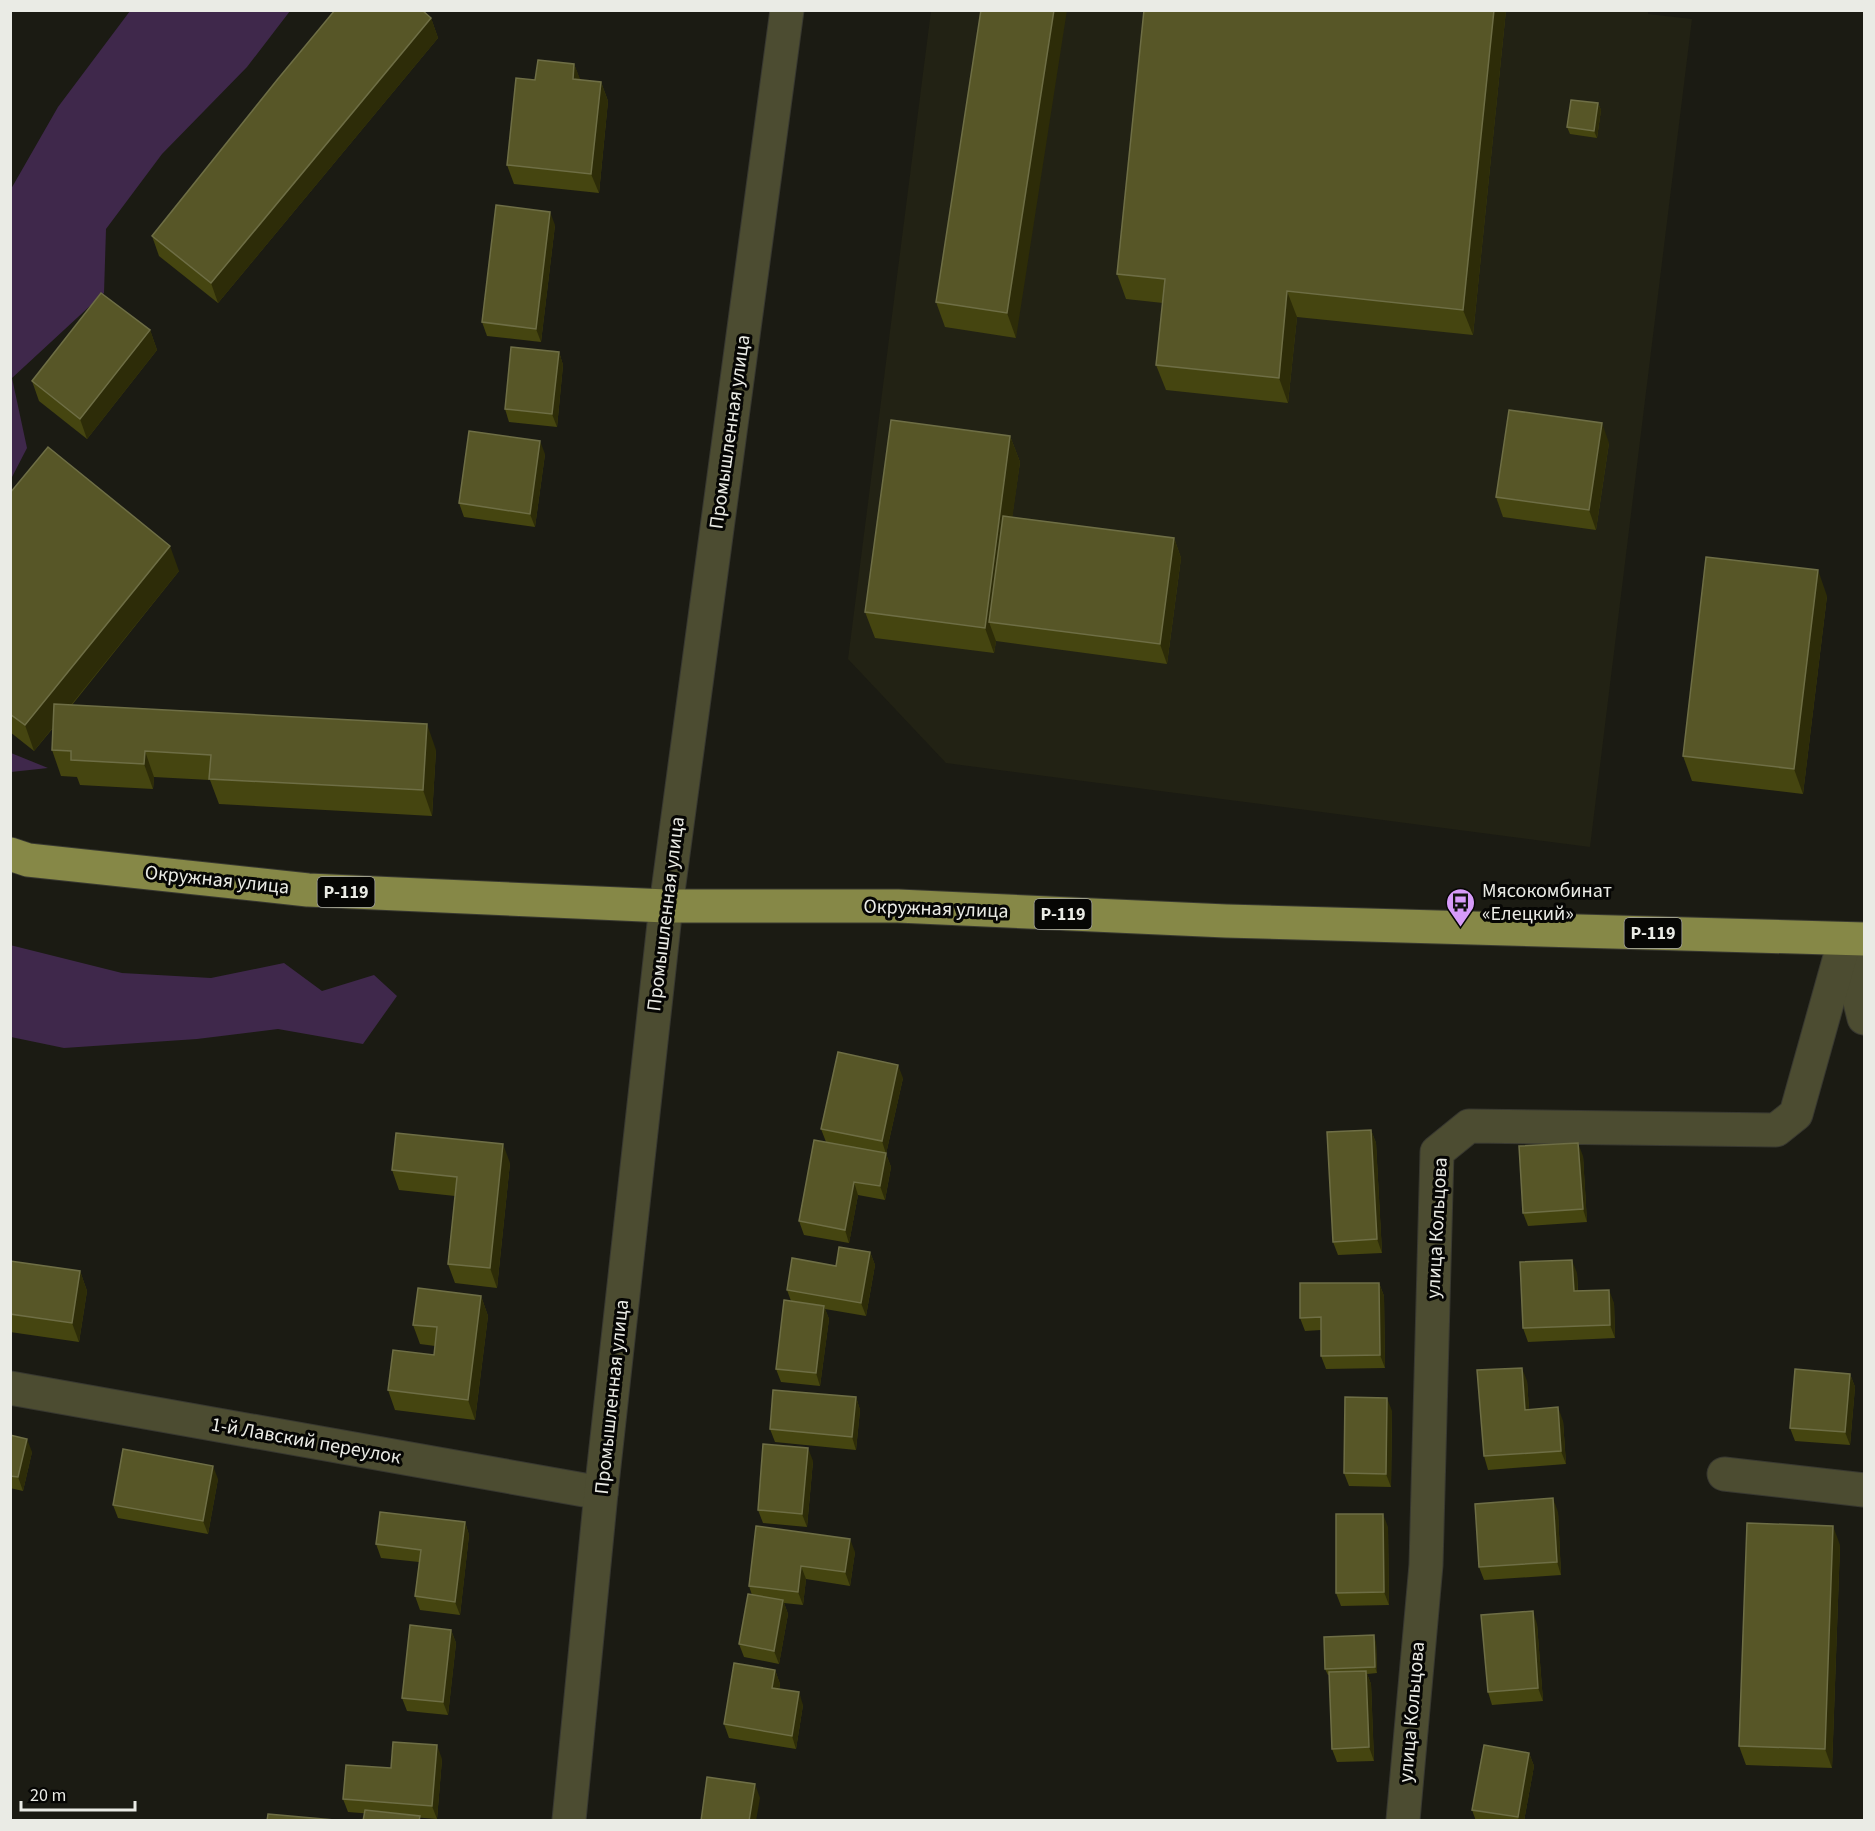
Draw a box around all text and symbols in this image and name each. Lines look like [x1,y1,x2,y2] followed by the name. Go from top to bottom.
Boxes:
[703,333,757,531] street label: Промышленная улица
[640,815,692,1013] street label: Промышленная улица
[143,858,291,902] street label: Окружная улица
[318,877,374,907] road number: Р-119
[1482,877,1612,928] place label: Мясокомбинат «Елецкий»
[1445,886,1477,928] bus stop icon: Мясокомбинат «Елецкий»
[863,892,1009,926] street label: Окружная улица
[1034,899,1092,929] road number: Р-119
[1624,918,1682,948] road number: Р-119
[1419,1157,1455,1299] street label: улица Кольцова
[588,1298,636,1496] street label: Промышленная улица
[209,1410,403,1472] street label: 1-й Лавский переулок
[1392,1640,1432,1784] street label: улица Кольцова
[21,1774,135,1812] scale bar
[30,1783,66,1808] text: 20 m

